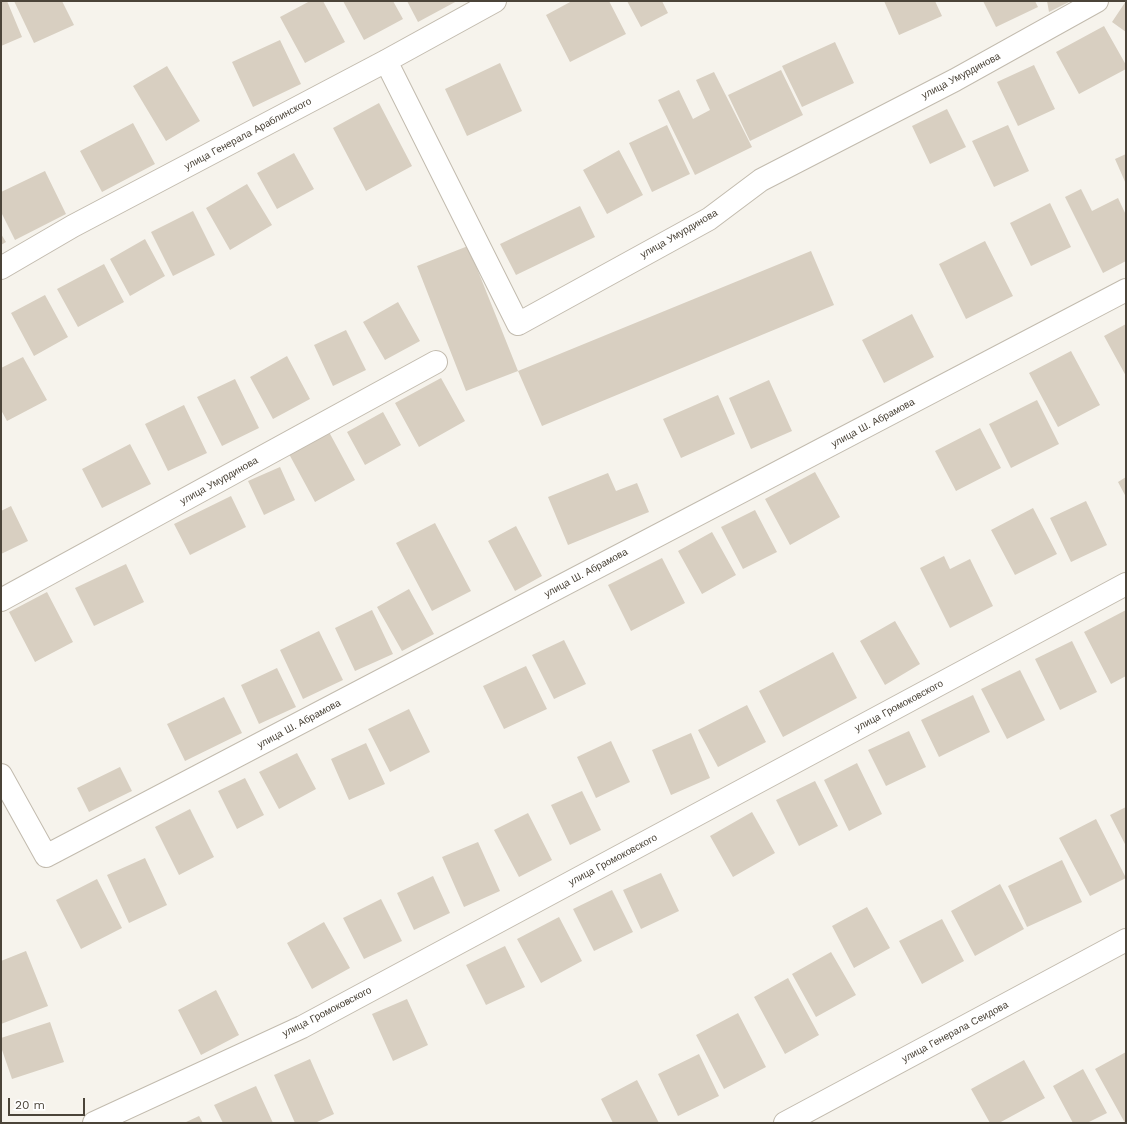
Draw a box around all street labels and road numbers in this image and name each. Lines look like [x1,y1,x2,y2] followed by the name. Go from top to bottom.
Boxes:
[920,50,1002,102] street label: улица Умурдинова
[182,95,314,173] street label: улица Генерала Араблинского
[638,207,720,261] street label: улица Умурдинова
[829,396,917,450] street label: улица Ш. Абрамова
[178,455,260,507] street label: улица Умурдинова
[542,546,630,600] street label: улица Ш. Абрамова
[853,678,945,734] street label: улица Громоковского
[255,697,343,751] street label: улица Ш. Абрамова
[567,832,659,888] street label: улица Громоковского
[280,984,374,1040] street label: улица Громоковского
[900,999,1010,1065] street label: улица Генерала Сеидова

